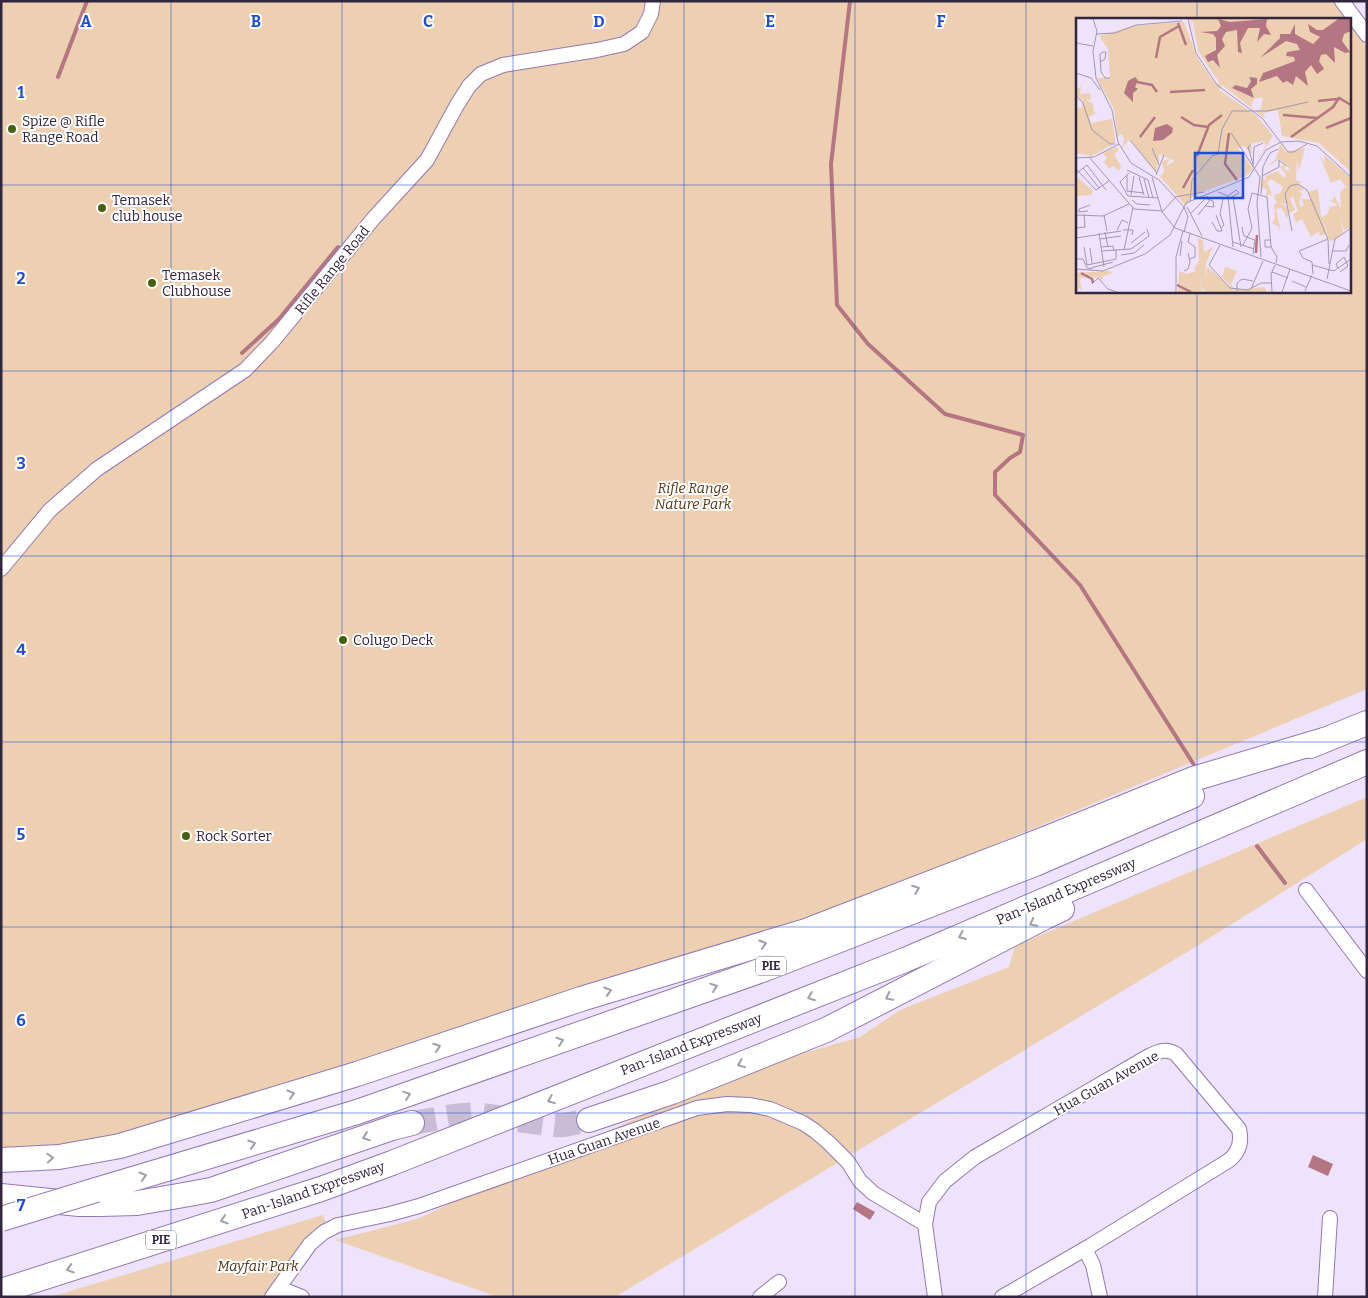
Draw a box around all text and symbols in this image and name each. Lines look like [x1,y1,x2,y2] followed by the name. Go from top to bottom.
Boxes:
[80,12,92,31] text: A
[251,12,261,31] text: B
[423,12,433,31] text: C
[593,12,605,31] text: D
[765,12,775,31] text: E
[937,12,946,31] text: F
[1076,18,1350,292] inset map
[18,83,25,102] text: 1
[22,113,105,146] place label: Spize @ Rifle Range Road
[6,123,18,135] marker: Spize @ Rifle Range Road
[112,192,182,225] place label: Temasek club house
[96,202,108,214] marker: Temasek club house
[291,223,373,318] street label: Rifle Range Road
[162,267,231,300] place label: Temasek Clubhouse
[16,269,26,288] text: 2
[146,277,158,289] marker: Temasek Clubhouse
[16,454,26,473] text: 3
[655,480,732,513] park label: Rifle Range Nature Park
[353,632,433,649] place label: Colugo Deck
[337,634,349,646] marker: Colugo Deck
[16,640,26,659] text: 4
[17,825,26,844] text: 5
[196,828,272,845] place label: Rock Sorter
[180,830,192,842] marker: Rock Sorter
[994,854,1139,929] street label: Pan-Island Expressway
[911,885,920,895] one-way arrow
[1029,916,1038,926] one-way arrow
[958,929,967,940] one-way arrow
[759,939,767,949] one-way arrow
[756,956,786,976] road number: PIE
[709,983,717,993] one-way arrow
[603,987,611,997] one-way arrow
[807,991,816,1001] one-way arrow
[885,991,894,1001] one-way arrow
[618,1009,765,1079] street label: Pan-Island Expressway
[16,1011,26,1030] text: 6
[556,1037,564,1047] one-way arrow
[432,1043,441,1053] one-way arrow
[1051,1047,1162,1119] street label: Hua Guan Avenue
[737,1058,746,1069] one-way arrow
[286,1090,295,1100] one-way arrow
[402,1091,411,1101] one-way arrow
[547,1093,556,1104] one-way arrow
[546,1114,663,1169] street label: Hua Guan Avenue
[362,1131,370,1141] one-way arrow
[248,1140,256,1150] one-way arrow
[46,1152,54,1163] one-way arrow
[239,1158,387,1223] street label: Pan-Island Expressway
[138,1172,146,1182] one-way arrow
[17,1196,26,1215] text: 7
[221,1214,229,1224] one-way arrow
[146,1230,176,1250] road number: PIE
[217,1258,299,1275] park label: Mayfair Park
[66,1263,74,1273] one-way arrow

